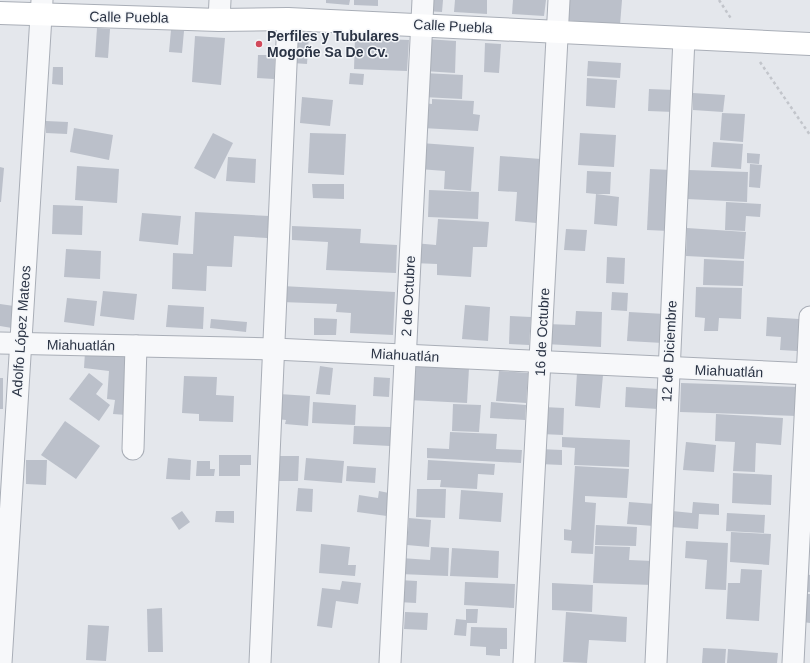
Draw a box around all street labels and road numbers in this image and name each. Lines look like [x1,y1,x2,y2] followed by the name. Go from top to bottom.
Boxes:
[89,8,169,26] street label: Calle Puebla
[413,16,493,36] street label: Calle Puebla
[398,255,418,337] street label: 2 de Octubre
[8,265,34,397] street label: Adolfo López Mateos
[532,287,552,377] street label: 16 de Octubre
[658,299,680,402] street label: 12 de Diciembre
[47,336,115,354] street label: Miahuatlán
[370,345,440,365] street label: Miahuatlán
[694,362,764,380] street label: Miahuatlán

